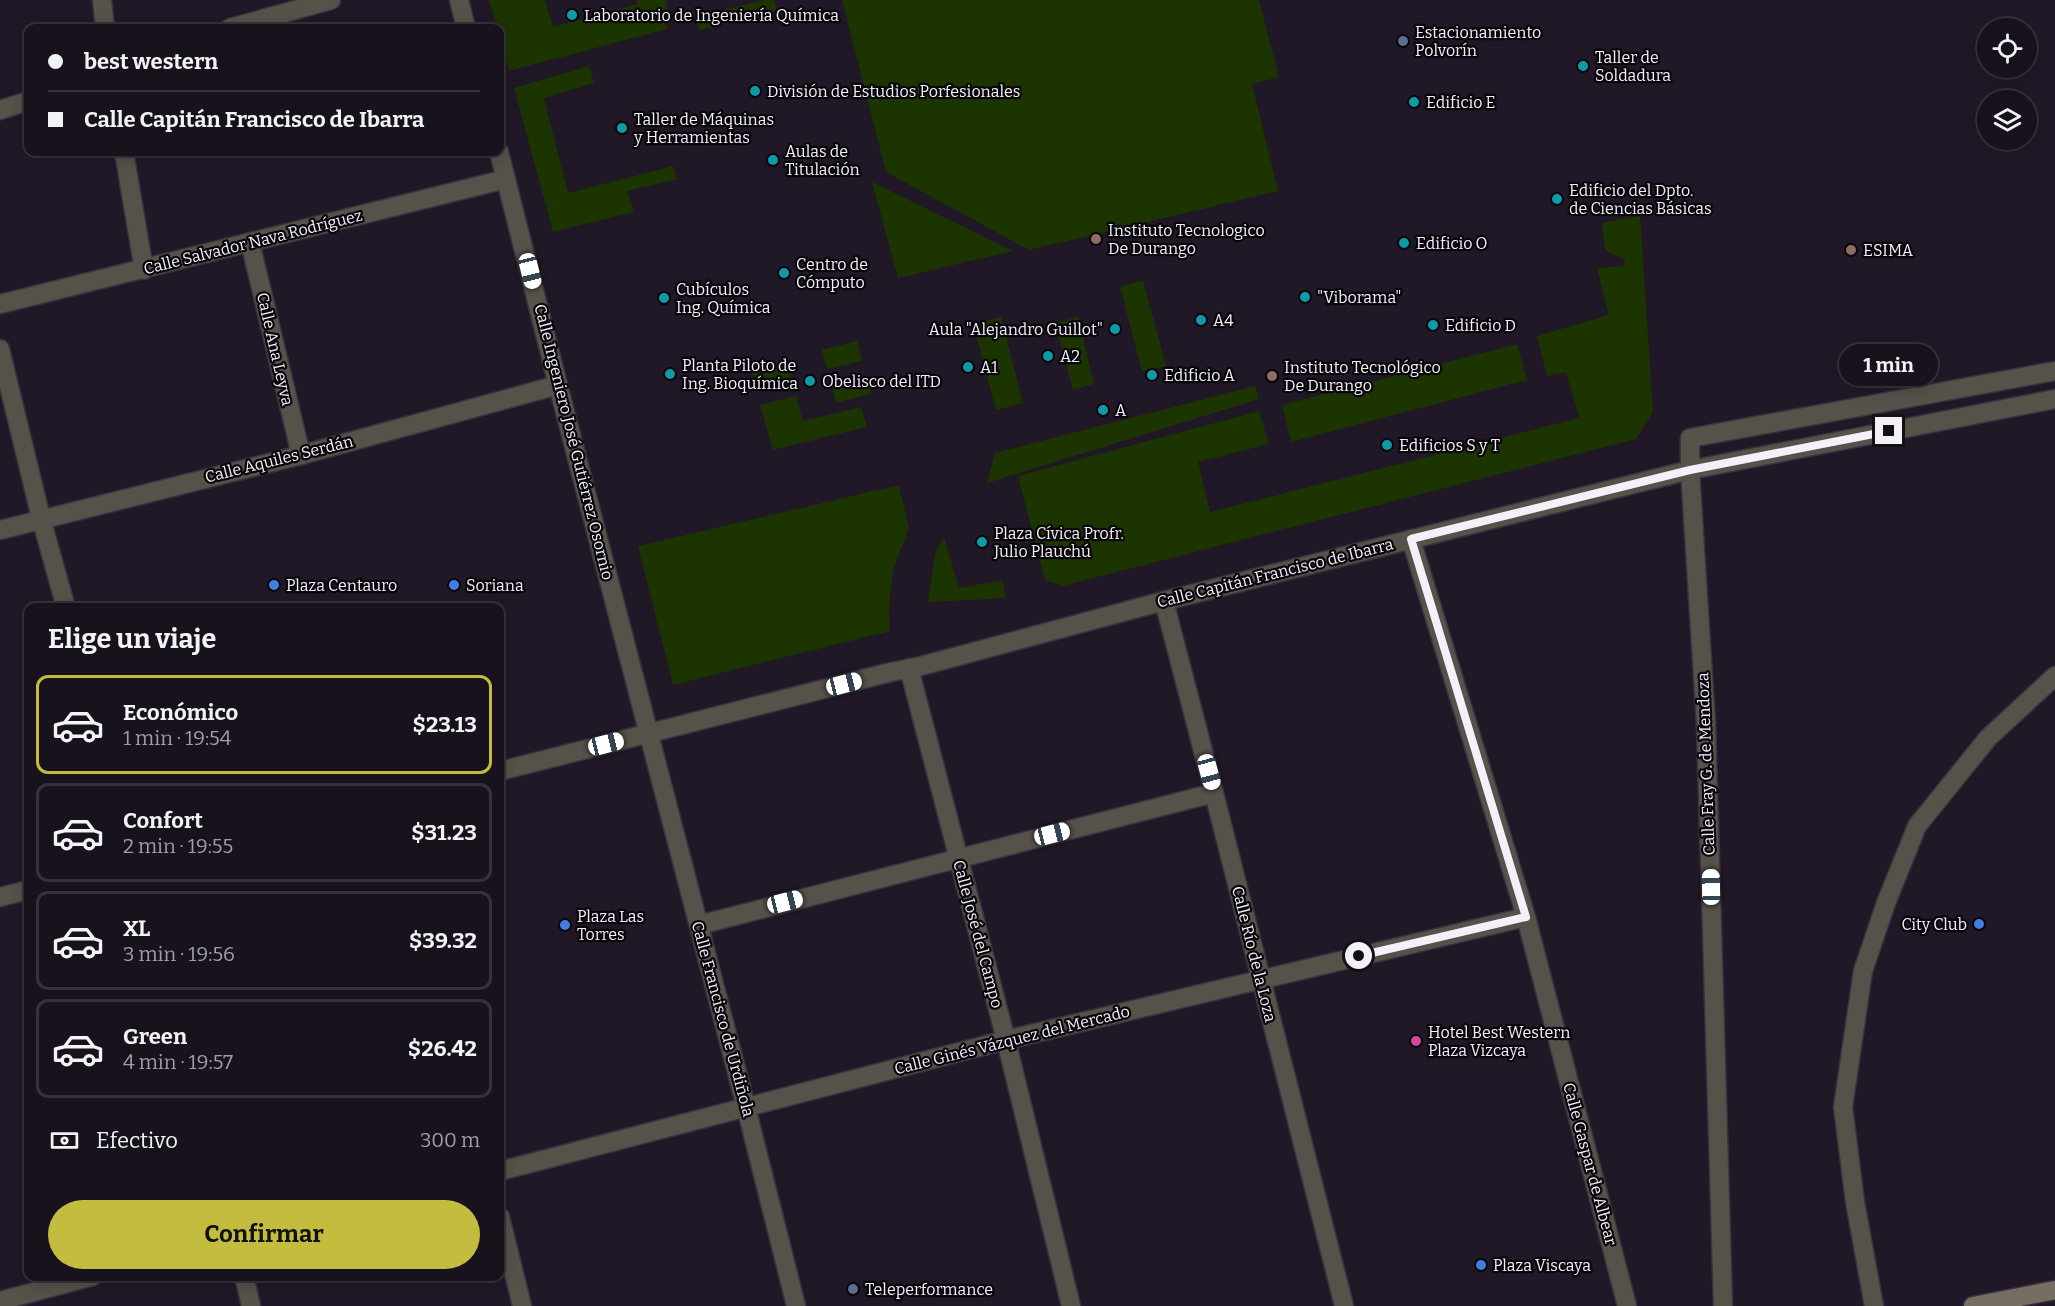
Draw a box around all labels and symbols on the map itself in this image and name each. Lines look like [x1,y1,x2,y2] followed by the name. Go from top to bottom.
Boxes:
[584,6,839,25] place label: Laboratorio de Ingeniería Química
[565,8,579,22] marker: Laboratorio de Ingeniería Química
[1415,23,1541,60] place label: Estacionamiento Polvorín
[1396,34,1410,48] marker: Estacionamiento Polvorín
[1595,48,1671,85] place label: Taller de Soldadura
[1576,59,1590,73] marker: Taller de Soldadura
[767,82,1020,101] place label: División de Estudios Porfesionales
[748,84,762,98] marker: División de Estudios Porfesionales
[1426,93,1496,112] place label: Edificio E
[1407,95,1421,109] marker: Edificio E
[633,110,774,147] place label: Taller de Máquinas y Herramientas
[615,121,629,135] marker: Taller de Máquinas y Herramientas
[785,142,860,179] place label: Aulas de Titulación
[766,153,780,167] marker: Aulas de Titulación
[1569,181,1712,218] place label: Edificio del Dpto. de Ciencias Básicas
[1550,192,1564,206] marker: Edificio del Dpto. de Ciencias Básicas
[142,206,365,278] street label: Calle Salvador Nava Rodríguez
[1108,221,1265,258] place label: Instituto Tecnologico De Durango
[1089,232,1103,246] marker: Instituto Tecnologico De Durango
[1416,234,1488,253] place label: Edificio O
[1397,236,1411,250] marker: Edificio O
[1863,241,1914,260] place label: ESIMA
[1844,243,1858,257] marker: ESIMA
[517,251,543,291] car
[796,255,868,292] place label: Centro de Cómputo
[777,266,791,280] marker: Centro de Cómputo
[676,280,771,317] place label: Cubículos Ing. Química
[1317,288,1401,307] place label: "Viborama"
[253,290,297,408] street label: Calle Ana Leyva
[1298,290,1312,304] marker: "Viborama"
[657,291,671,305] marker: Cubículos Ing. Química
[530,302,618,582] street label: Calle Ingeniero José Gutiérrez Osornio
[1213,311,1234,330] place label: A4
[1194,313,1208,327] marker: A4
[1445,316,1516,335] place label: Edificio D
[1426,318,1440,332] marker: Edificio D
[929,320,1103,339] place label: Aula "Alejandro Guillot"
[1108,322,1122,336] marker: Aula "Alejandro Guillot"
[1840,344,1938,386] callout: 1 min
[1060,347,1080,366] place label: A2
[1041,349,1055,363] marker: A2
[682,356,798,393] place label: Planta Piloto de Ing. Bioquímica
[980,358,998,377] place label: A1
[1284,358,1441,395] place label: Instituto Tecnológico De Durango
[961,360,975,374] marker: A1
[1164,366,1236,385] place label: Edificio A
[663,367,677,381] marker: Planta Piloto de Ing. Bioquímica
[1145,368,1159,382] marker: Edificio A
[1265,369,1279,383] marker: Instituto Tecnológico De Durango
[822,372,941,391] place label: Obelisco del ITD
[803,374,817,388] marker: Obelisco del ITD
[1115,401,1127,420] place label: A
[1096,403,1110,417] marker: A
[1875,417,1902,444] route end
[203,431,355,487] street label: Calle Aquiles Serdán
[1399,436,1500,455] place label: Edificios S y T
[1380,438,1394,452] marker: Edificios S y T
[993,524,1124,561] place label: Plaza Cívica Profr. Julio Plauchú
[1155,534,1395,612] street label: Calle Capitán Francisco de Ibarra
[975,535,989,549] marker: Plaza Cívica Profr. Julio Plauchú
[286,576,397,595] place label: Plaza Centauro
[466,576,524,595] place label: Soriana
[267,578,281,592] marker: Plaza Centauro
[447,578,461,592] marker: Soriana
[824,671,864,697] car
[1693,672,1719,856] street label: Calle Fray G. de Mendoza
[586,731,626,757] car
[1196,752,1222,792] car
[1032,821,1072,847] car
[949,858,1007,1010] street label: Calle José del Campo
[1702,869,1720,905] car
[1228,884,1280,1024] street label: Calle Río de la Loza
[765,889,805,915] car
[577,907,644,944] place label: Plaza Las Torres
[1901,915,1967,934] place label: City Club
[1972,917,1986,931] marker: City Club
[558,918,572,932] marker: Plaza Las Torres
[688,919,758,1119] street label: Calle Francisco de Urdiñola
[1345,942,1372,969] route start
[892,1001,1132,1079] street label: Calle Ginés Vázquez del Mercado
[1428,1023,1570,1060] place label: Hotel Best Western Plaza Vizcaya
[1409,1034,1423,1048] marker: Hotel Best Western Plaza Vizcaya
[1559,1081,1621,1247] street label: Calle Gaspar de Albear
[1493,1256,1591,1275] place label: Plaza Viscaya
[1474,1258,1488,1272] marker: Plaza Viscaya
[865,1280,993,1299] place label: Teleperformance
[846,1282,860,1296] marker: Teleperformance

